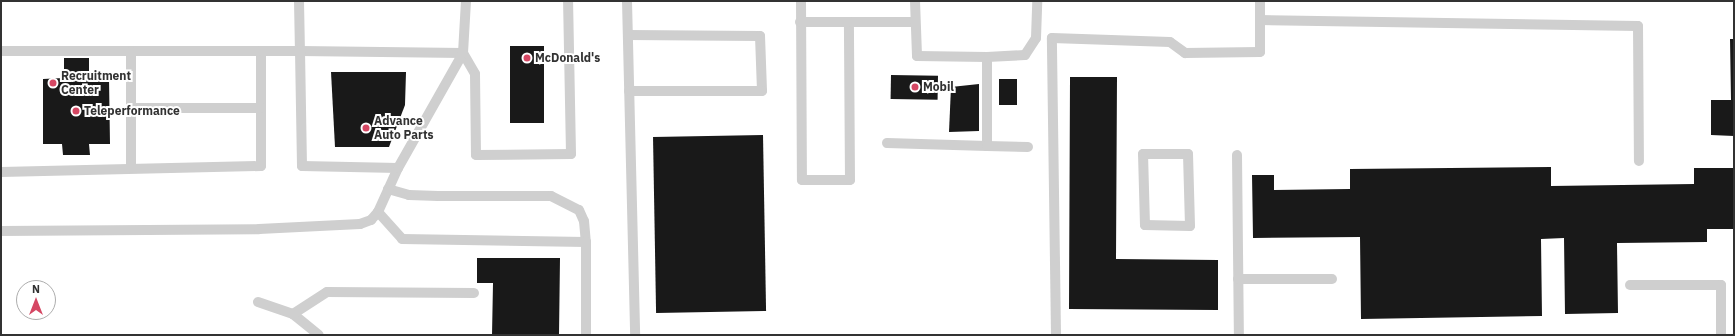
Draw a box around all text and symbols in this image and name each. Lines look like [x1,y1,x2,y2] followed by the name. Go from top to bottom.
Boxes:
[535,51,600,65] place label: McDonald's
[522,53,532,63] marker: McDonald's
[61,69,131,97] place label: Recruitment Center
[48,78,58,88] marker: Recruitment Center
[923,80,954,94] place label: Mobil
[910,82,920,92] marker: Mobil
[84,104,180,118] place label: Teleperformance
[71,106,81,116] marker: Teleperformance
[374,114,434,142] place label: Advance Auto Parts
[361,123,371,133] marker: Advance Auto Parts
[16,280,56,320] north arrow
[32,282,40,296] text: N

